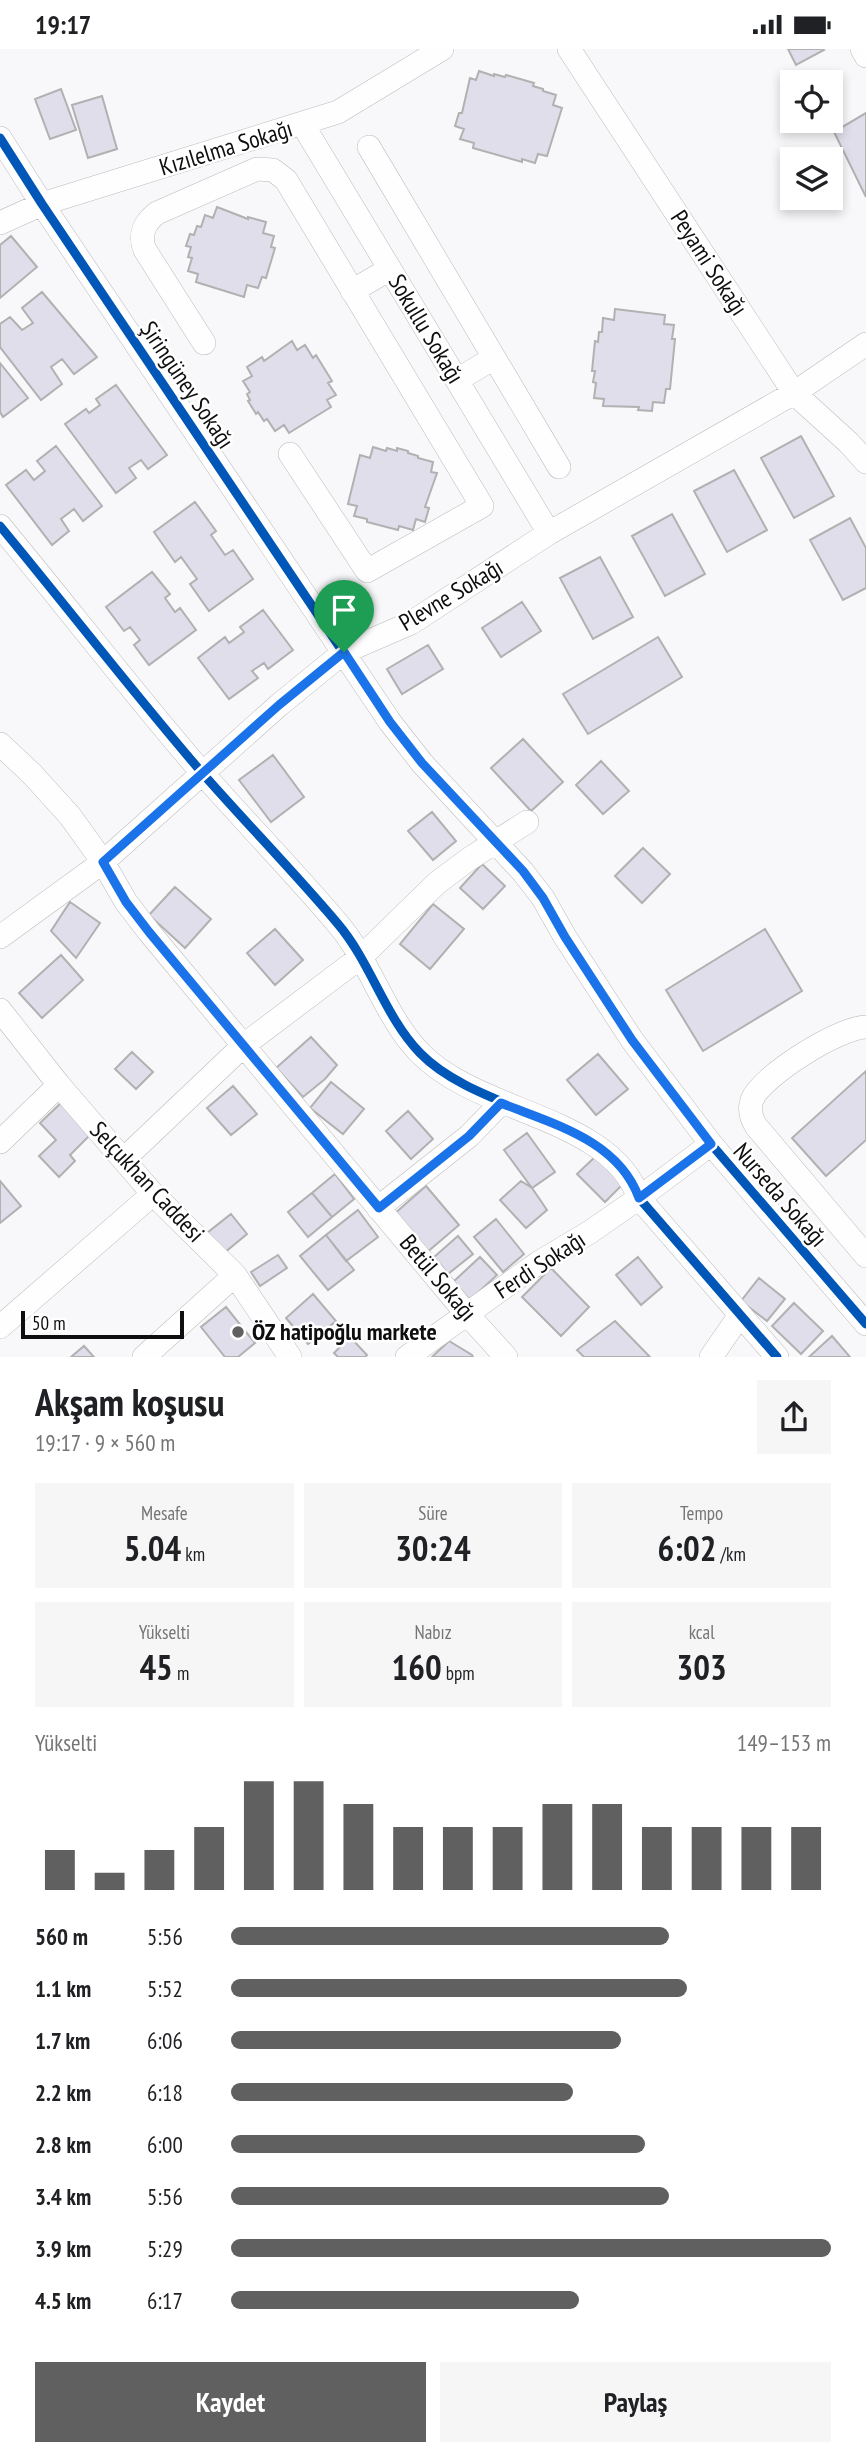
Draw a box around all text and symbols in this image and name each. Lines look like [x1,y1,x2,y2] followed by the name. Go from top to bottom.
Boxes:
[35,8,91,41] text: 19:17
[780,70,843,210] map controls
[780,70,843,133] button: locate
[156,113,296,182] street label: Kızılelma Sokağı
[780,147,843,210] button: layers
[664,204,755,321] street label: Peyami Sokağı
[382,268,471,389] street label: Sokullu Sokağı
[133,315,241,454] street label: Şiringüney Sokağı
[393,551,508,638] street label: Plevne Sokağı
[314,580,374,652] pin
[325,591,363,629] icon: arrive
[83,1115,211,1249] street label: Selçukhan Caddesi
[727,1136,834,1253] street label: Nurseda Sokağı
[488,1224,591,1305] street label: Ferdi Sokağı
[393,1228,484,1327] street label: Betül Sokağı
[21,1308,184,1340] scale bar
[32,1311,66,1335] text: 50 m
[252,1316,437,1347] place label: ÖZ hatipoğlu markete
[230,1324,246,1340] marker: ÖZ hatipoğlu markete
[35,1377,224,1426] text: Akşam koşusu
[757,1380,831,1454] button: share
[35,1428,175,1457] text: 19:17 · 9 × 560 m
[141,1501,188,1525] text: Mesafe
[418,1501,448,1525] text: Süre
[680,1501,723,1525] text: Tempo
[124,1525,181,1571] text: 5.04
[395,1525,471,1571] text: 30:24
[657,1525,716,1571] text: 6:02
[181,1542,205,1566] text: km
[716,1542,746,1566] text: /km
[139,1620,190,1644] text: Yükselti
[414,1620,452,1644] text: Nabız
[689,1620,715,1644] text: kcal
[139,1644,173,1690] text: 45
[391,1644,442,1690] text: 160
[677,1644,727,1690] text: 303
[173,1661,189,1685] text: m
[442,1661,475,1685] text: bpm
[35,1728,97,1757] text: Yükselti
[737,1728,831,1757] text: 149–153 m
[35,1922,88,1951] text: 560 m
[147,1922,183,1951] text: 5:56
[35,1974,91,2003] text: 1.1 km
[147,1974,183,2003] text: 5:52
[35,2026,90,2055] text: 1.7 km
[147,2026,183,2055] text: 6:06
[35,2078,91,2107] text: 2.2 km
[147,2078,183,2107] text: 6:18
[35,2130,91,2159] text: 2.8 km
[147,2130,183,2159] text: 6:00
[35,2182,91,2211] text: 3.4 km
[147,2182,183,2211] text: 5:56
[35,2234,91,2263] text: 3.9 km
[147,2234,183,2263] text: 5:29
[35,2286,91,2315] text: 4.5 km
[147,2286,183,2315] text: 6:17
[35,2362,426,2442] button: Kaydet
[440,2362,831,2442] button: Paylaş

